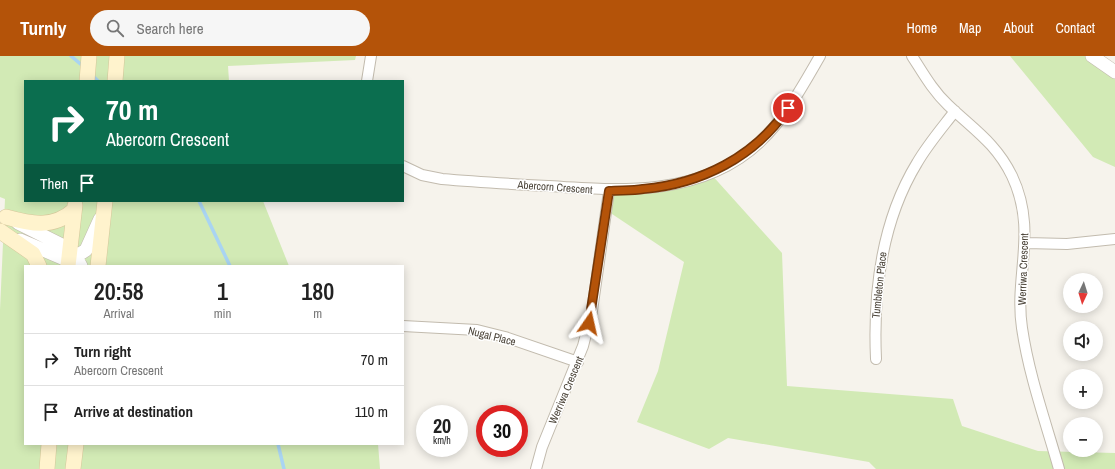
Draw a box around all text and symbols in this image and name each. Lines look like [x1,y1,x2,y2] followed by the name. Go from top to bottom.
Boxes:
[90,10,370,46] search box
[20,15,66,41] text: Turnly
[104,17,126,39] icon: search
[136,18,204,39] text: Search here
[906,19,937,37] text: Home
[959,19,981,37] text: Map
[1003,19,1033,37] text: About
[1055,19,1095,37] text: Contact
[106,91,158,129] text: 70 m
[771,91,805,125] pin
[40,96,92,148] icon: right
[777,97,799,119] icon: arrive
[106,127,229,152] text: Abercorn Crescent
[76,172,98,194] icon: arrive
[40,173,68,194] text: Then
[516,177,593,197] street label: Abercorn Crescent
[1015,232,1031,305] street label: Werriwa Crescent
[869,251,889,319] street label: Tumbleton Place
[1063,273,1103,313] north arrow
[1063,273,1103,457] map controls
[94,275,144,307] text: 20:58
[217,275,228,307] text: 1
[301,275,334,307] text: 180
[568,302,610,344] position arrow
[103,305,134,322] text: Arrival
[214,305,231,322] text: min
[313,305,322,322] text: m
[1063,321,1103,361] button: sound
[467,323,517,349] street label: Nugal Place
[74,341,131,362] text: Turn right
[40,349,62,371] icon: right
[361,349,388,370] text: 70 m
[545,354,587,426] street label: Werriwa Crescent
[74,362,163,379] text: Abercorn Crescent
[1063,369,1103,409] button: +
[40,401,62,423] icon: arrive
[74,401,193,422] text: Arrive at destination
[355,401,388,422] text: 110 m
[476,405,528,457] speed limit sign: 30
[433,412,451,439] text: 20
[1063,417,1103,457] button: −
[433,434,451,447] text: km/h

